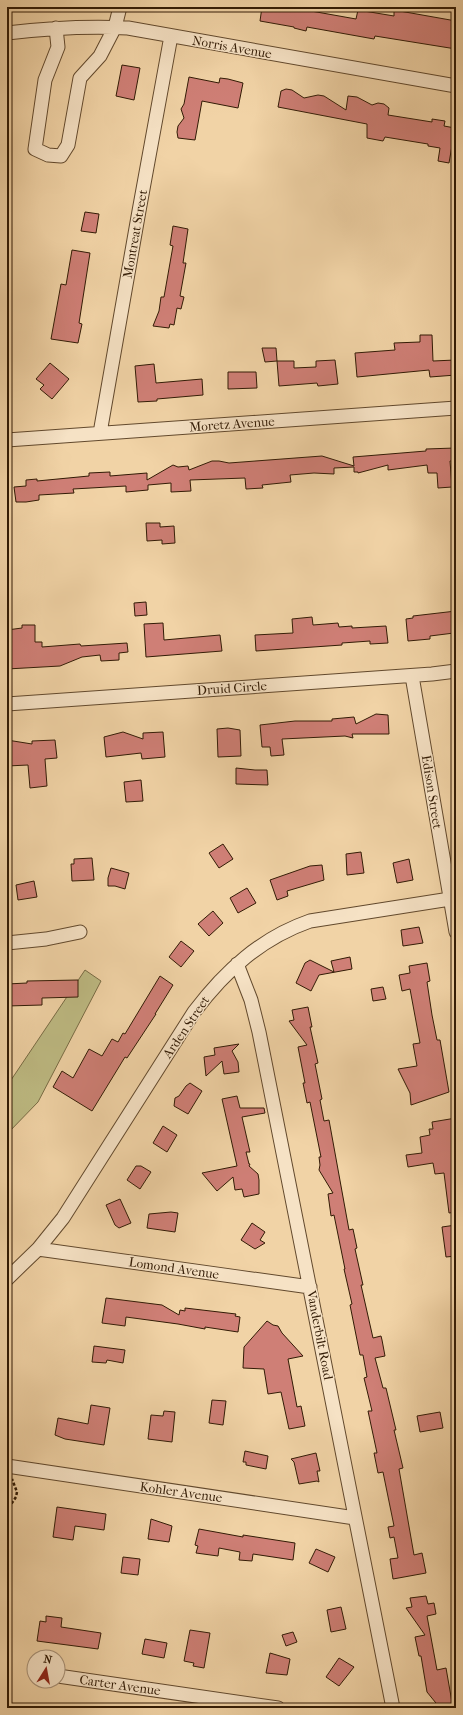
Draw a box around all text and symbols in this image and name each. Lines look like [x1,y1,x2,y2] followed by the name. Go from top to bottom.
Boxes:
[191,33,274,61] street label: Norris Avenue
[120,188,150,280] street label: Montreat Street
[189,414,276,434] street label: Moretz Avenue
[197,678,268,698] street label: Druid Circle
[419,754,445,830] street label: Edison Street
[159,993,213,1062] street label: Arden Street
[128,1254,221,1282] street label: Lomond Avenue
[304,1288,336,1382] street label: Vanderbilt Road
[139,1479,224,1505] street label: Kohler Avenue
[26,1649,66,1689] north arrow
[42,1652,54,1667] text: N
[78,1672,162,1698] street label: Carter Avenue

